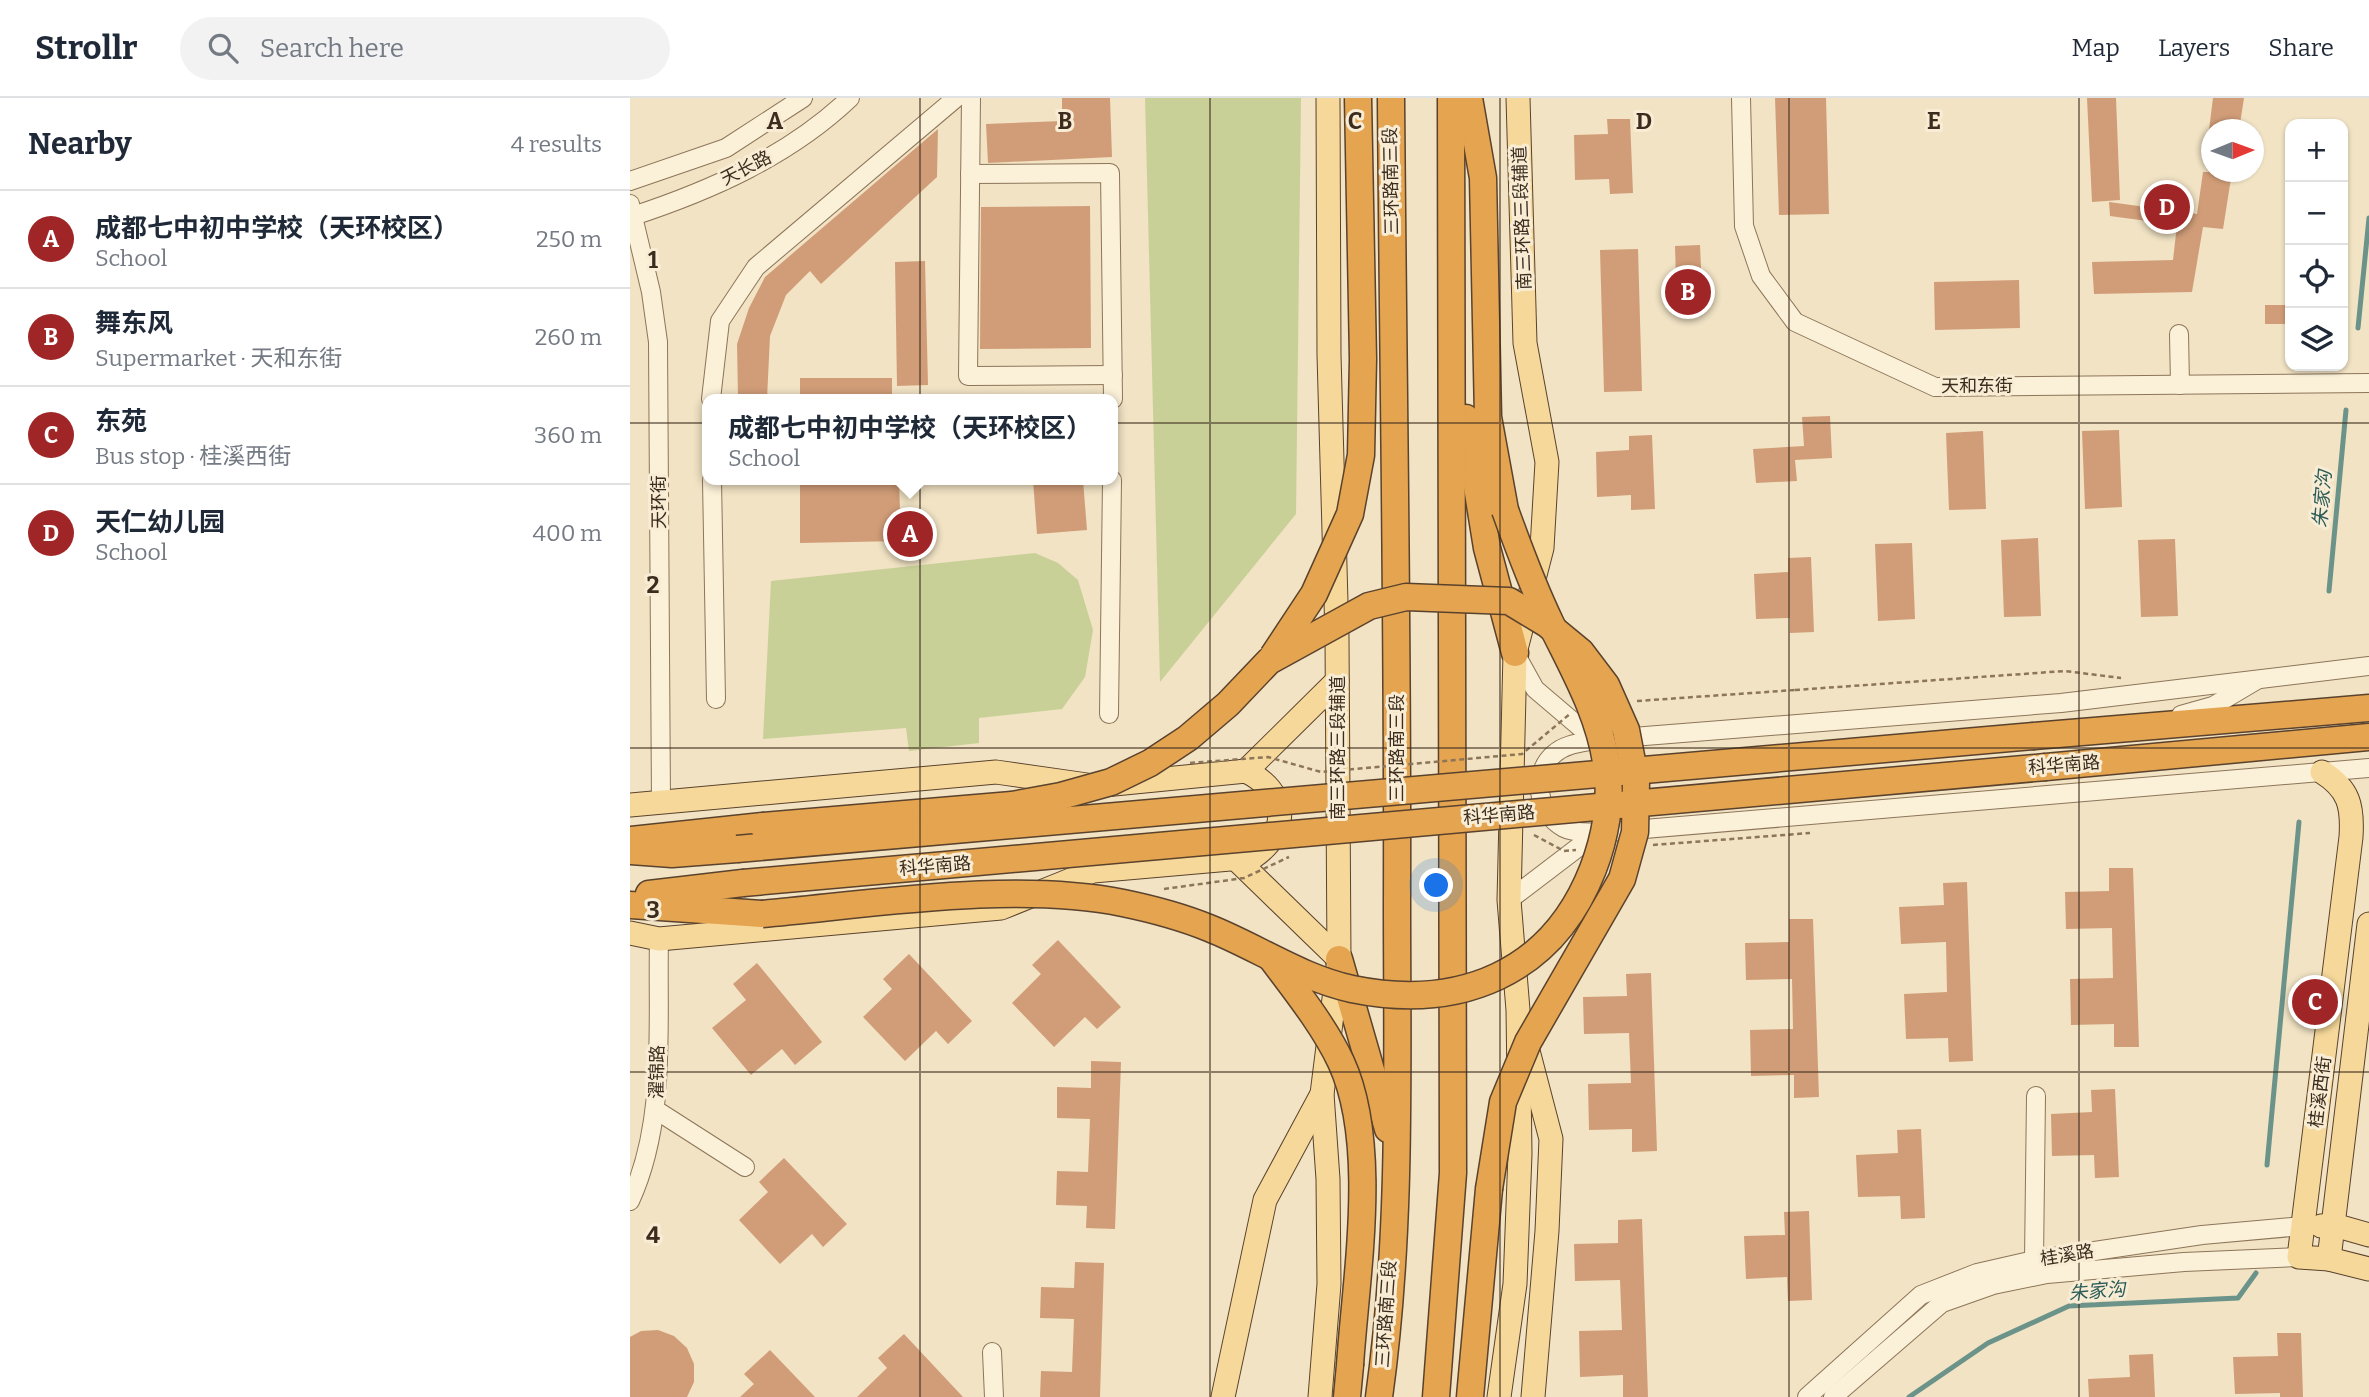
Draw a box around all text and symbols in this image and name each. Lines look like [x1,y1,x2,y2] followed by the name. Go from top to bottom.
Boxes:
[180,17,670,80] search box
[35,28,138,68] text: Strollr
[204,29,242,67] icon: search
[260,33,404,64] text: Search here
[2072,34,2120,62] text: Map
[2158,34,2230,62] text: Layers
[2268,34,2334,62] text: Share
[767,107,784,135] text: A
[1058,107,1072,135] text: B
[1348,107,1362,135] text: C
[1636,107,1652,135] text: D
[1927,107,1941,135] text: E
[2201,119,2264,182] north arrow
[2285,119,2348,371] map controls
[2285,119,2348,182] button: +
[28,126,132,162] text: Nearby
[1379,127,1403,235] street label: 三环路南三段
[511,130,602,158] text: 4 results
[717,146,775,190] street label: 天长路
[1508,146,1536,290] street label: 南三环路三段辅道
[2144,181,2190,233] pin: D
[2285,182,2348,245] button: −
[95,213,459,244] text: 成都七中初中学校（天环校区）
[43,225,59,253] text: A
[536,225,602,253] text: 250 m
[95,244,167,272] text: School
[2285,245,2348,308] button: locate
[648,246,658,274] text: 1
[1665,266,1711,318] pin: B
[95,308,173,339] text: 舞东风
[2285,308,2348,371] button: layers
[44,323,58,351] text: B
[535,323,602,351] text: 260 m
[95,344,342,372] text: Supermarket · 天和东街
[1941,375,2013,397] street label: 天和东街
[702,394,1118,485] popup
[95,406,147,437] text: 东苑
[728,413,1092,444] text: 成都七中初中学校（天环校区）
[44,421,58,449] text: C
[534,421,602,449] text: 360 m
[95,442,291,470] text: Bus stop · 桂溪西街
[728,444,800,472] text: School
[2308,468,2336,528] water label: 朱家沟
[648,475,670,529] street label: 天环街
[95,507,225,538] text: 天仁幼儿园
[887,508,933,560] pin: A
[43,519,59,547] text: D
[533,519,602,547] text: 400 m
[95,538,167,566] text: School
[647,571,660,599] text: 2
[1327,676,1349,820] street label: 南三环路三段辅道
[1386,694,1408,802] street label: 三环路南三段
[2027,751,2101,779] street label: 科华南路
[1462,801,1536,829] street label: 科华南路
[898,852,972,880] street label: 科华南路
[1419,868,1453,902] your location
[646,896,660,924] text: 3
[2292,976,2338,1028] pin: C
[646,1045,668,1099] street label: 濯锦路
[2305,1055,2335,1129] street label: 桂溪西街
[646,1221,660,1249] text: 4
[2039,1240,2095,1270] street label: 桂溪路
[1371,1259,1401,1369] street label: 三环路南三段
[2068,1277,2128,1305] water label: 朱家沟

